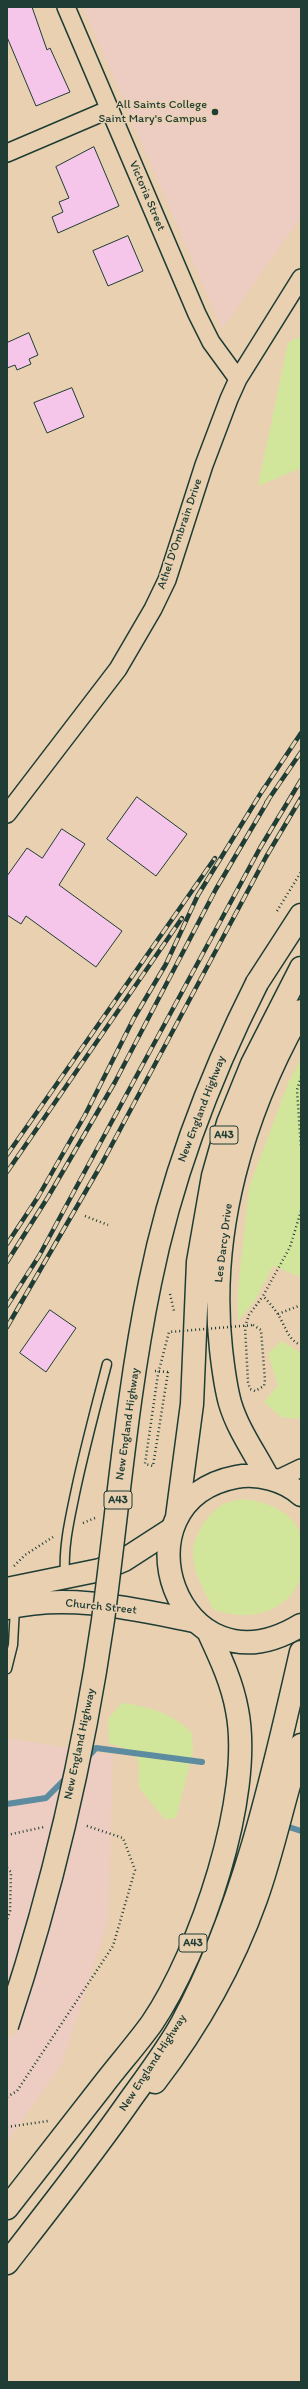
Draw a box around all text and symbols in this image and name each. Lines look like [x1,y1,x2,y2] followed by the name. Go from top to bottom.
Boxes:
[99,98,207,126] place label: All Saints College Saint Mary's Campus
[210,107,220,117] marker: All Saints College Saint Mary's Campus
[126,159,168,233] street label: Victoria Street
[154,477,206,591] street label: Athel D'Ombrain Drive
[175,1054,229,1164] street label: New England Highway
[210,1126,238,1144] road number: A43
[212,1203,236,1283] street label: Les Darcy Drive
[113,1367,143,1481] street label: New England Highway
[104,1491,132,1509] road number: A43
[65,1596,137,1618] street label: Church Street
[61,1687,99,1801] street label: New England Highway
[179,1934,207,1952] road number: A43
[116,2012,190,2114] street label: New England Highway

